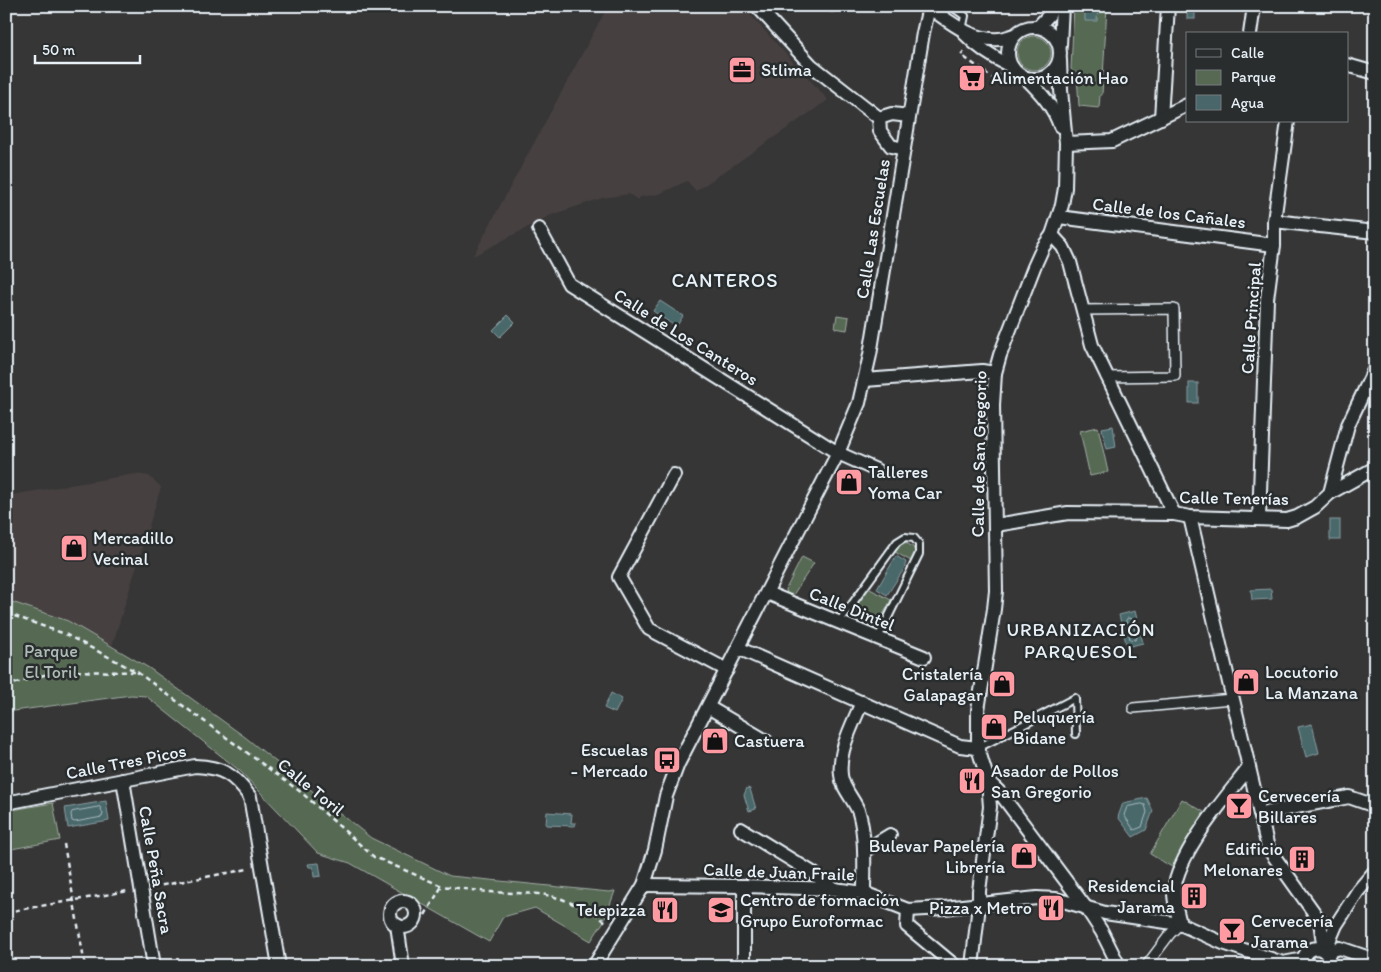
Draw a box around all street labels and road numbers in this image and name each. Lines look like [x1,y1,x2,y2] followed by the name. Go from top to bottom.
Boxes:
[851,157,895,301] street label: Calle Las Escuelas
[1091,193,1247,233] street label: Calle de los Cañales
[1236,261,1266,375] street label: Calle Principal
[610,284,762,390] street label: Calle de Los Canteros
[967,370,991,538] street label: Calle de San Gregorio
[1179,486,1289,510] street label: Calle Tenerías
[806,582,898,636] street label: Calle Dintel
[64,740,188,784] street label: Calle Tres Picos
[273,753,349,821] street label: Calle Toril
[134,804,178,936] street label: Calle Peña Sacra
[703,858,855,886] street label: Calle de Juan Fraile

